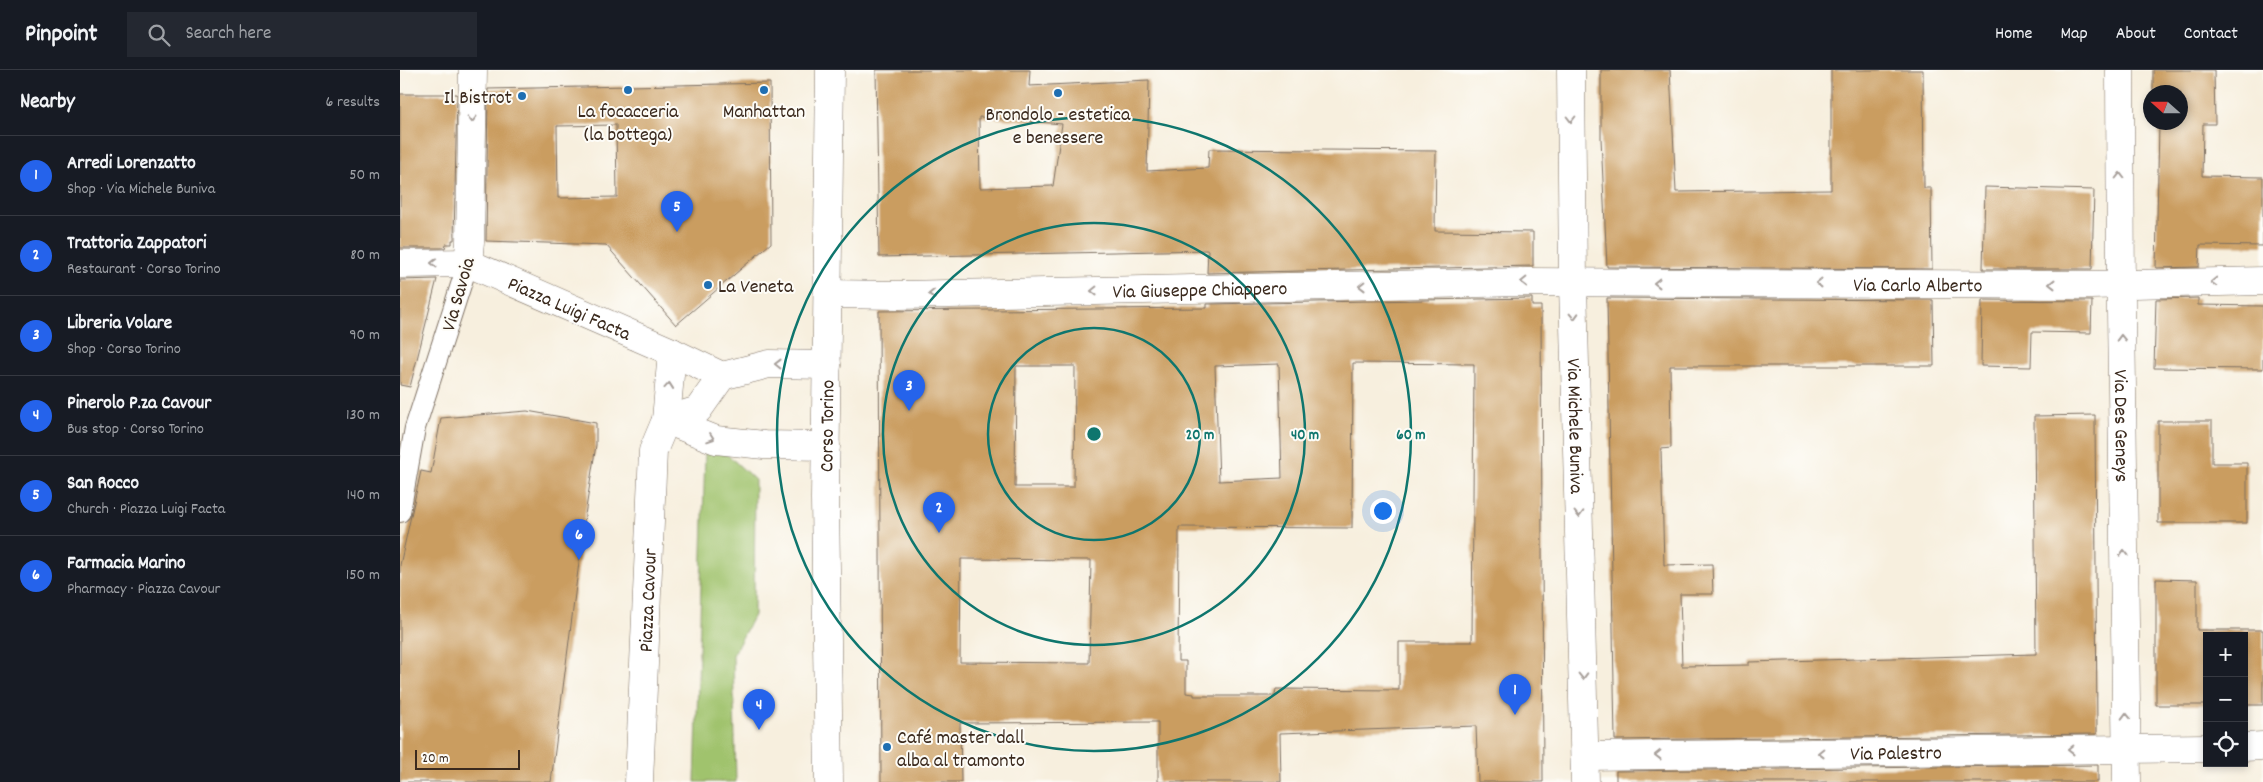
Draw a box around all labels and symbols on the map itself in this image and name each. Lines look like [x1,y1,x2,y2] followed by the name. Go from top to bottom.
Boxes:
[622,84,634,96] marker: La focacceria (la bottega)
[758,84,770,96] marker: Manhattan
[444,85,512,113] place label: Il Bistrot
[2143,85,2188,130] north arrow
[1052,87,1064,99] marker: Brondolo - estetica e benessere
[516,90,528,102] marker: Il Bistrot
[578,99,679,150] place label: La focacceria (la bottega)
[723,99,805,127] place label: Manhattan
[986,102,1131,153] place label: Brondolo - estetica e benessere
[467,115,477,123] one-way arrow
[1566,115,1577,123] one-way arrow
[2115,172,2125,180] one-way arrow
[661,191,693,232] pin: 5
[436,254,484,335] street label: Via Savoia
[430,258,438,268] one-way arrow
[502,271,635,350] street label: Piazza Luigi Facta
[1853,273,1983,301] street label: Via Carlo Alberto
[718,274,794,302] place label: La Veneta
[1112,276,1288,308] street label: Via Giuseppe Chiappero
[1520,277,1528,288] one-way arrow
[2210,277,2218,287] one-way arrow
[1653,278,1660,288] one-way arrow
[1815,278,1823,288] one-way arrow
[702,279,714,291] marker: La Veneta
[2048,279,2056,289] one-way arrow
[1357,280,1365,291] one-way arrow
[1090,286,1098,296] one-way arrow
[927,289,935,299] one-way arrow
[1569,312,1579,320] one-way arrow
[2116,334,2126,342] one-way arrow
[1558,358,1589,495] street label: Via Michele Buniva
[774,359,782,369] one-way arrow
[2105,369,2134,483] street label: Via Des Geneys
[893,370,925,411] pin: 3
[814,380,843,472] street label: Corso Torino
[663,382,674,390] one-way arrow
[1085,425,1103,443] centre of rings
[1186,425,1214,447] text: 20 m
[1291,425,1319,447] text: 40 m
[1396,425,1426,447] text: 60 m
[707,432,715,442] one-way arrow
[923,492,955,533] pin: 2
[1370,498,1396,524] your location
[1574,510,1584,518] one-way arrow
[563,519,595,560] pin: 6
[634,547,666,653] street label: Piazza Cavour
[2119,549,2129,557] one-way arrow
[1578,672,1588,680] one-way arrow
[1499,674,1531,715] pin: 1
[743,689,775,730] pin: 4
[2121,712,2131,720] one-way arrow
[897,725,1025,776] place label: Café master dall alba al tramonto
[1850,740,1942,770] street label: Via Palestro
[881,741,893,753] marker: Café master dall alba al tramonto
[2066,745,2074,755] one-way arrow
[415,747,520,770] scale bar
[1816,748,1824,758] one-way arrow
[1654,750,1662,760] one-way arrow

